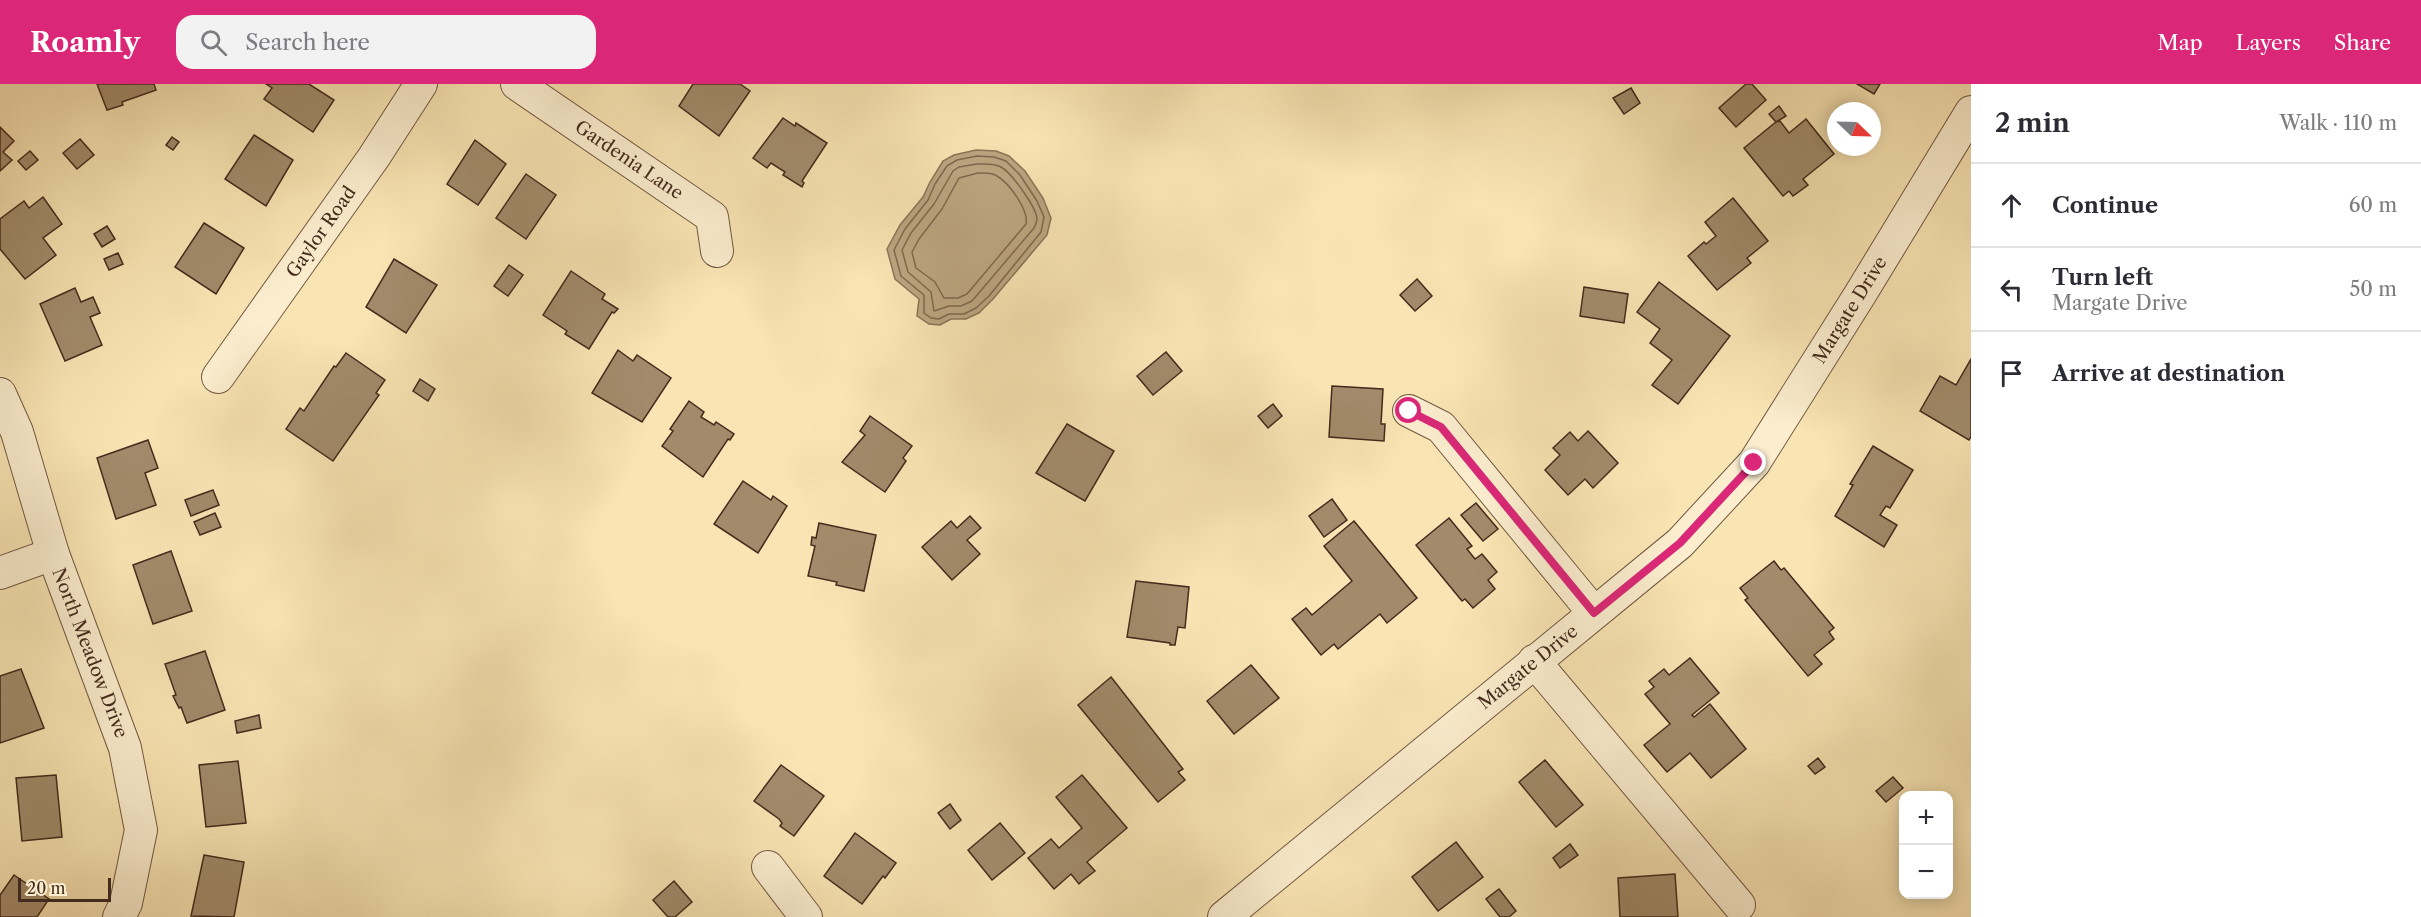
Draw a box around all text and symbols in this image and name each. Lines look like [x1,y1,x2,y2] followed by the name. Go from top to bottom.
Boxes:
[176,15,596,69] search box
[30,25,140,59] text: Roamly
[197,26,230,59] icon: search
[245,29,370,56] text: Search here
[2158,30,2203,55] text: Map
[2236,30,2301,55] text: Layers
[2334,30,2391,55] text: Share
[1827,102,1881,156] north arrow
[1995,107,2070,139] text: 2 min
[2280,111,2397,135] text: Walk · 110 m
[571,116,687,204] street label: Gardenia Lane
[281,182,361,282] street label: Gaylor Road
[1995,189,2028,222] icon: ahead
[2052,192,2158,219] text: Continue
[2349,193,2397,217] text: 60 m
[1808,252,1892,368] street label: Margate Drive
[2052,264,2153,291] text: Turn left
[1995,273,2028,306] icon: left
[2350,277,2397,301] text: 50 m
[2052,291,2188,315] text: Margate Drive
[1995,357,2028,390] icon: arrive
[2052,360,2285,387] text: Arrive at destination
[1395,397,1421,423] route start
[1740,449,1766,475] route end
[47,565,133,741] street label: North Meadow Drive
[1474,620,1582,714] street label: Margate Drive
[1899,791,1953,899] map controls
[1899,791,1953,845] button: +
[1899,845,1953,899] button: −
[18,875,111,902] scale bar
[27,878,66,898] text: 20 m

